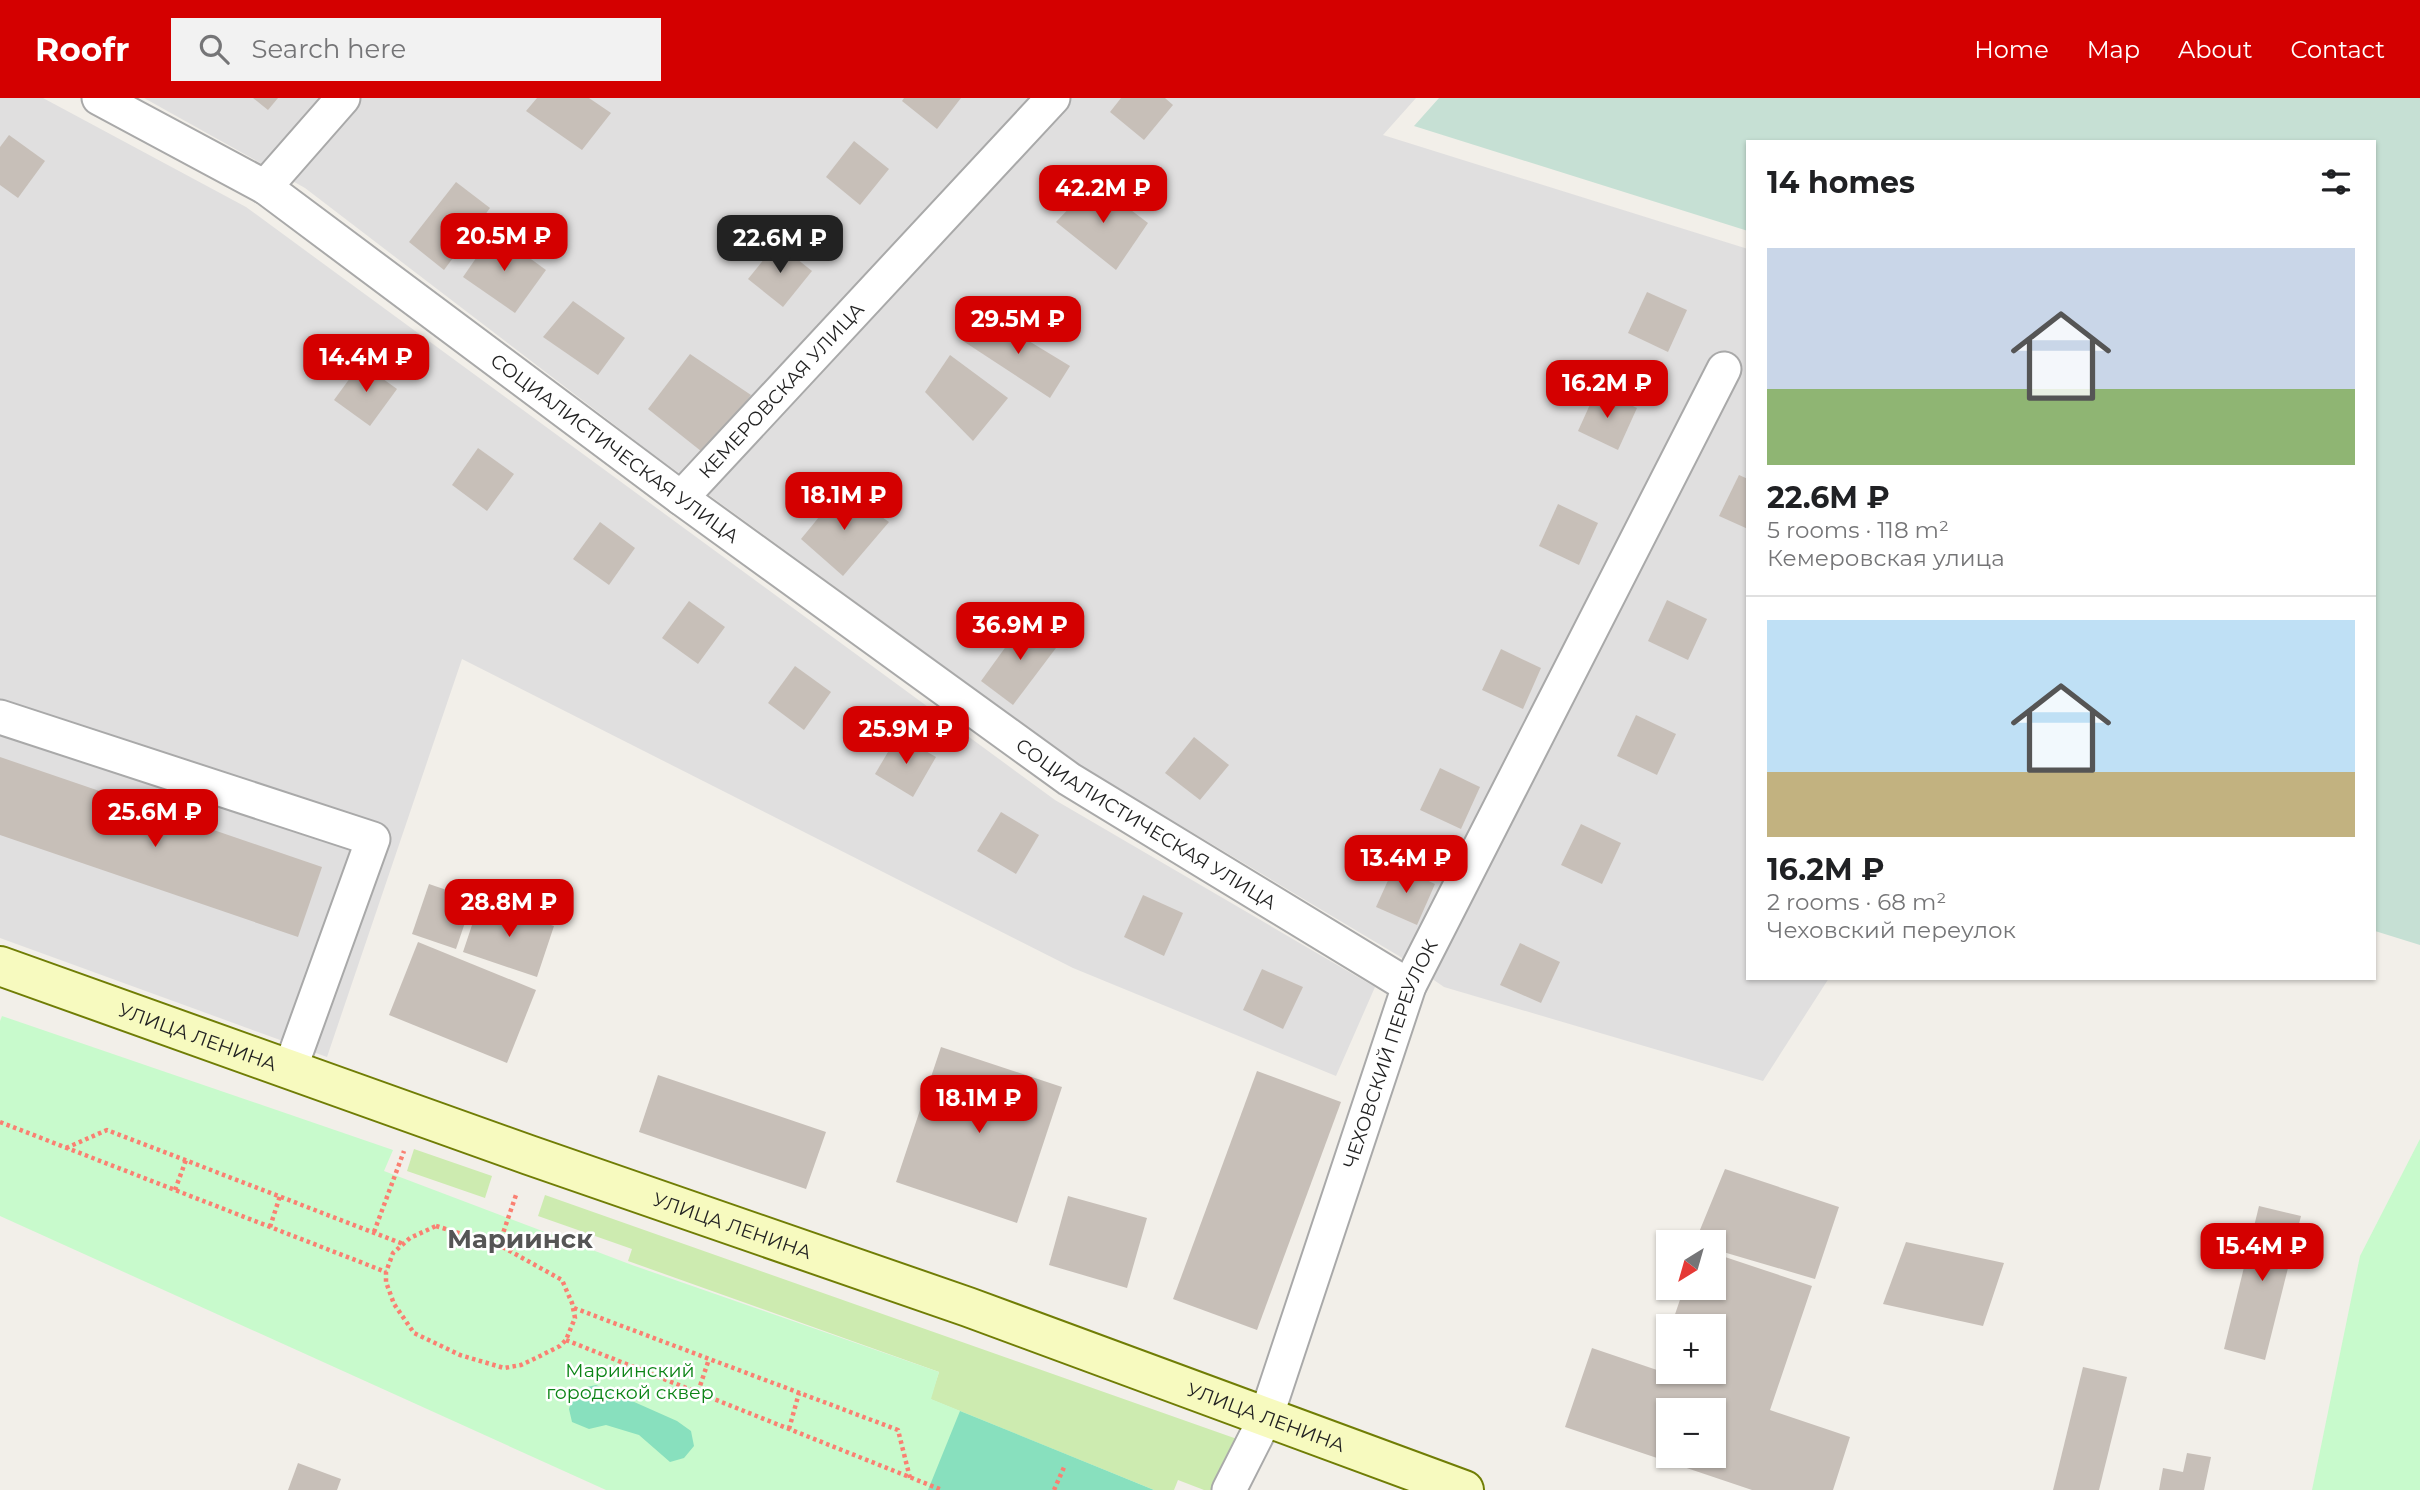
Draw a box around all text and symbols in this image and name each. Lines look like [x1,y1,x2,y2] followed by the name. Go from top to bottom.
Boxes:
[171,18,661,81] search box
[35,29,129,69] text: Roofr
[195,30,233,68] icon: search
[251,33,406,65] text: Search here
[1974,35,2049,64] text: Home
[2087,35,2140,64] text: Map
[2178,35,2252,64] text: About
[2290,35,2385,64] text: Contact
[2317,163,2355,201] icon: filters
[1767,164,1915,201] text: 14 homes
[1038,166,1168,225] pin: 42.2M ₽
[1055,174,1151,202] text: 42.2M ₽
[439,214,569,273] pin: 20.5M ₽
[715,216,845,275] pin: 22.6M ₽
[457,222,551,250] text: 20.5M ₽
[733,224,827,252] text: 22.6M ₽
[1998,293,2124,419] icon: home
[953,296,1083,356] pin: 29.5M ₽
[694,298,869,483] street label: КЕМЕРОВСКАЯ УЛИЦА
[971,305,1065,333] text: 29.5M ₽
[301,334,431,394] pin: 14.4M ₽
[319,343,413,371] text: 14.4M ₽
[486,349,743,548] street label: СОЦИАЛИСТИЧЕСКАЯ УЛИЦА
[1542,360,1672,420] pin: 16.2M ₽
[1562,369,1652,397] text: 16.2M ₽
[779,472,909,532] pin: 18.1M ₽
[1767,479,1890,516] text: 22.6M ₽
[801,481,887,509] text: 18.1M ₽
[1767,516,1949,544] text: 5 rooms · 118 m²
[1767,544,2005,572] text: Кемеровская улица
[955,602,1085,662] pin: 36.9M ₽
[972,611,1068,639] text: 36.9M ₽
[1998,665,2124,791] icon: home
[841,706,971,766] pin: 25.9M ₽
[859,715,953,743] text: 25.9M ₽
[1011,733,1280,914] street label: СОЦИАЛИСТИЧЕСКАЯ УЛИЦА
[90,790,220,849] pin: 25.6M ₽
[108,798,202,826] text: 25.6M ₽
[1341,836,1471,895] pin: 13.4M ₽
[1361,844,1451,872] text: 13.4M ₽
[1767,851,1884,888] text: 16.2M ₽
[444,880,574,939] pin: 28.8M ₽
[461,888,557,916] text: 28.8M ₽
[1767,888,1946,916] text: 2 rooms · 68 m²
[1767,916,2016,944] text: Чеховский переулок
[1338,936,1443,1171] street label: ЧЕХОВСКИЙ ПЕРЕУЛОК
[115,998,280,1076] street label: УЛИЦА ЛЕНИНА
[914,1076,1044,1135] pin: 18.1M ₽
[936,1084,1022,1112] text: 18.1M ₽
[650,1188,815,1264] street label: УЛИЦА ЛЕНИНА
[447,1223,593,1255] district label: Мариинск
[2197,1224,2327,1283] pin: 15.4M ₽
[1656,1230,1726,1300] north arrow
[1656,1230,1726,1468] map controls
[2217,1232,2307,1260] text: 15.4M ₽
[1656,1314,1726,1384] button: +
[546,1359,714,1404] park label: Мариинский городской сквер
[1184,1378,1348,1457] street label: УЛИЦА ЛЕНИНА
[1656,1398,1726,1468] button: −

